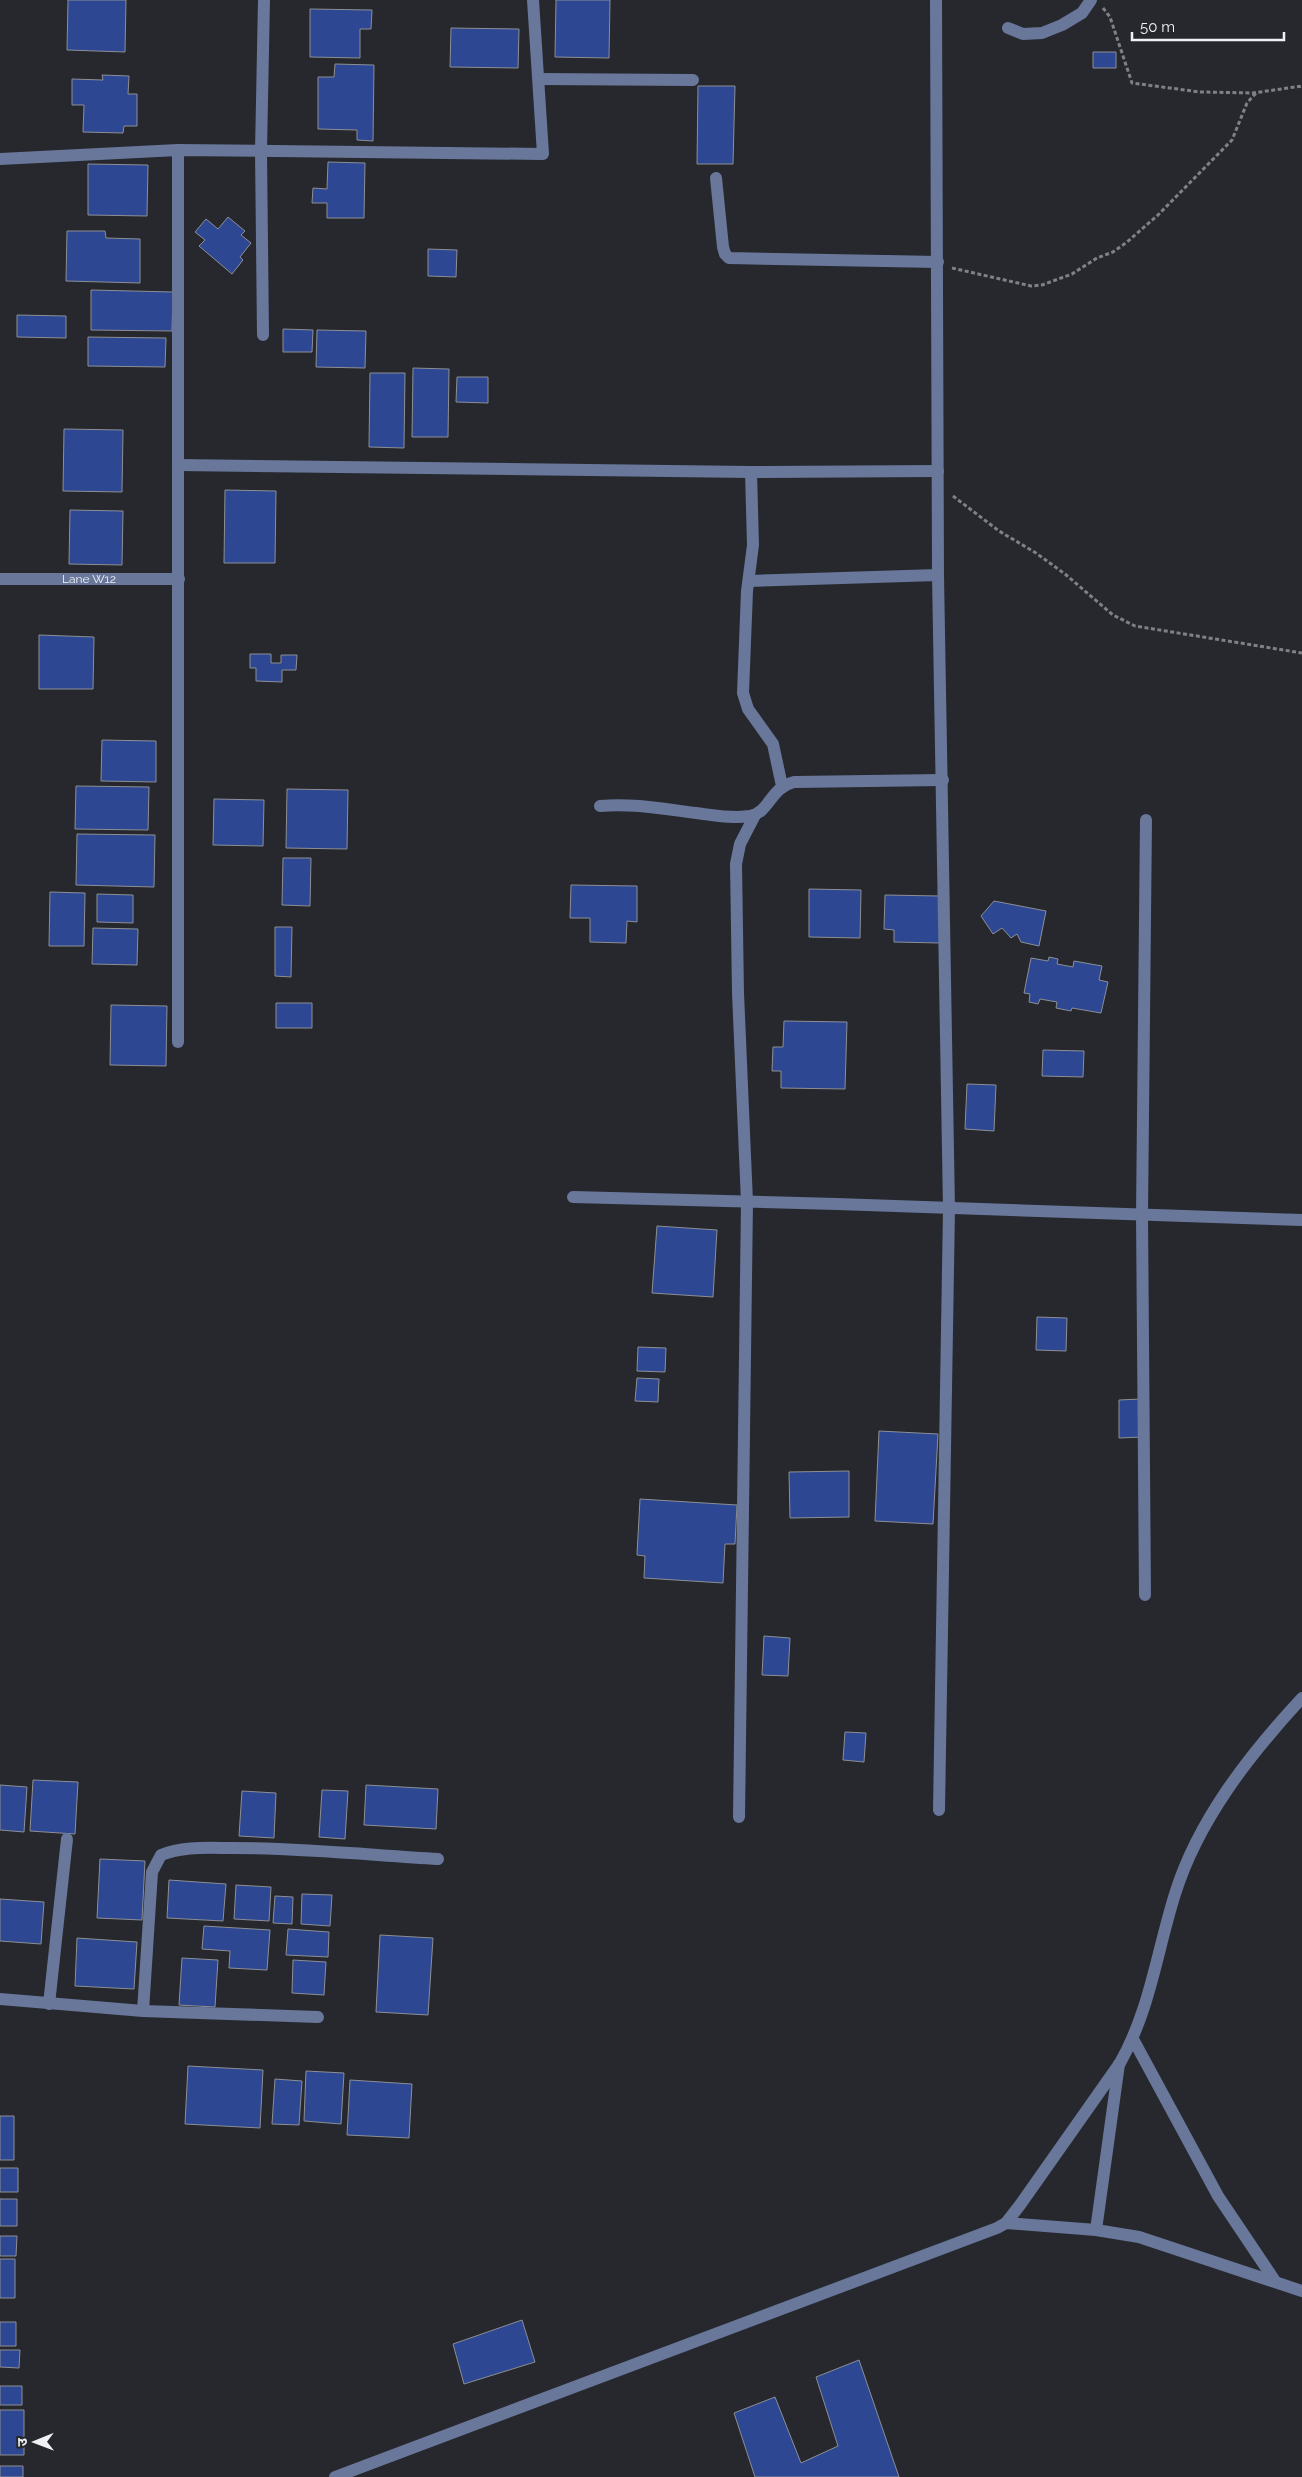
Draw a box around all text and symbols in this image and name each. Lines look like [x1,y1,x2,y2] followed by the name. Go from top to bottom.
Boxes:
[1132,10,1284,42] scale bar
[1140,18,1175,36] text: 50 m
[62,572,116,586] street label: Lane W12
[10,2417,60,2467] north arrow
[14,2437,30,2446] text: उ

